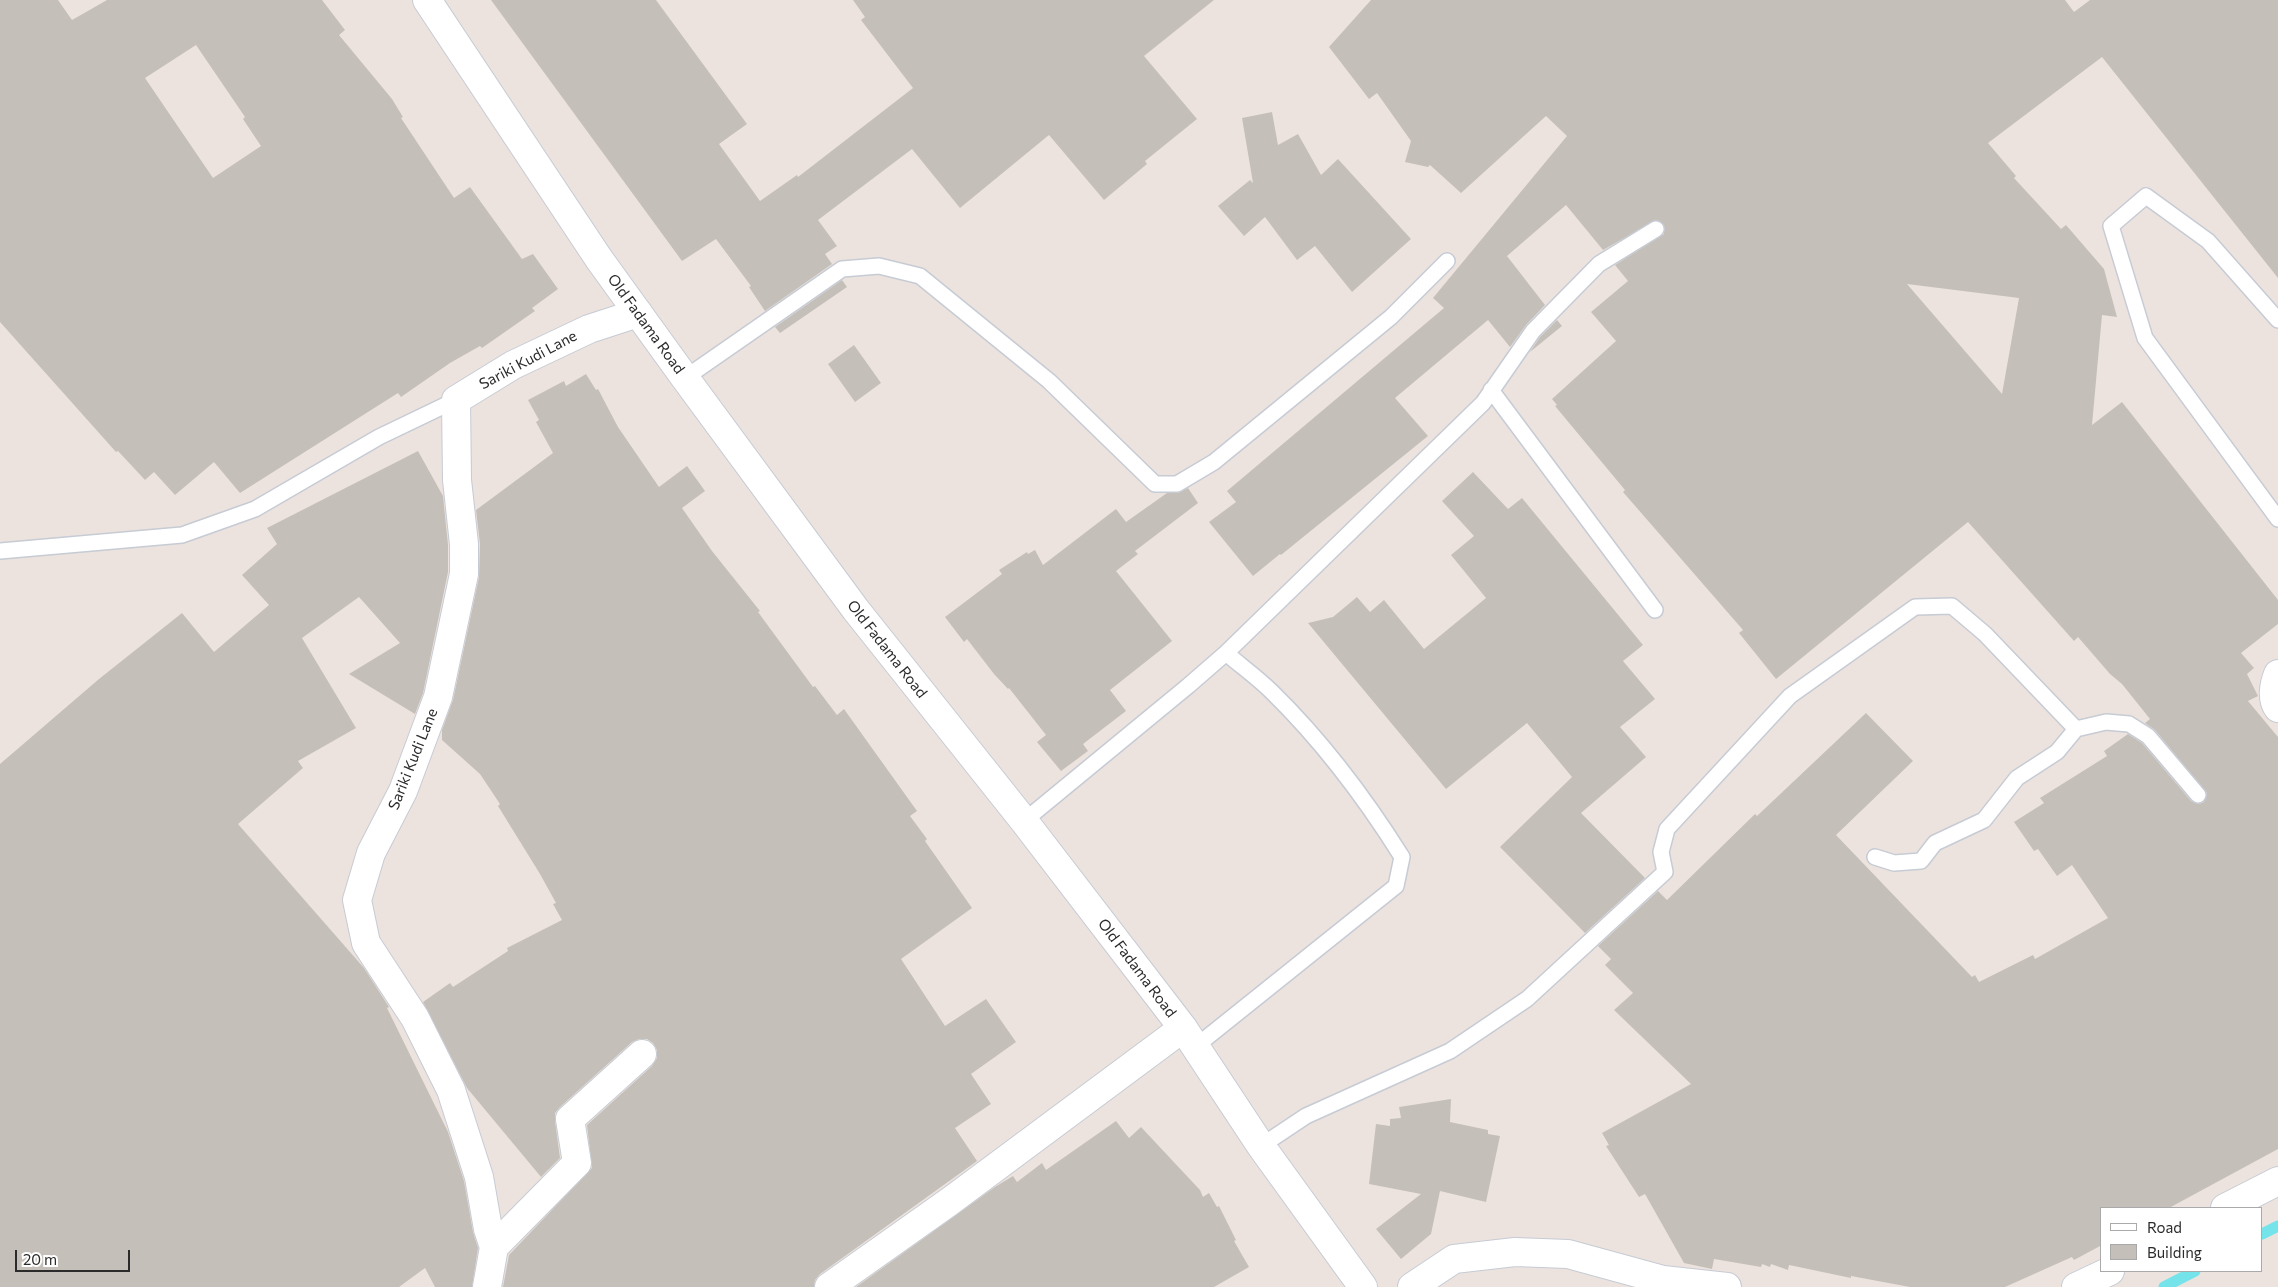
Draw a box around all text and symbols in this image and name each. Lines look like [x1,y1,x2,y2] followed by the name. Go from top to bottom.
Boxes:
[604,271,688,377] street label: Old Fadama Road
[476,327,580,393] street label: Sariki Kudi Lane
[843,597,931,701] street label: Old Fadama Road
[384,706,442,812] street label: Sariki Kudi Lane
[1094,915,1180,1021] street label: Old Fadama Road
[2100,1207,2263,1272] legend
[2147,1218,2182,1236] text: Road
[18,1240,132,1272] scale bar
[2147,1243,2202,1261] text: Building
[23,1250,57,1268] text: 20 m

